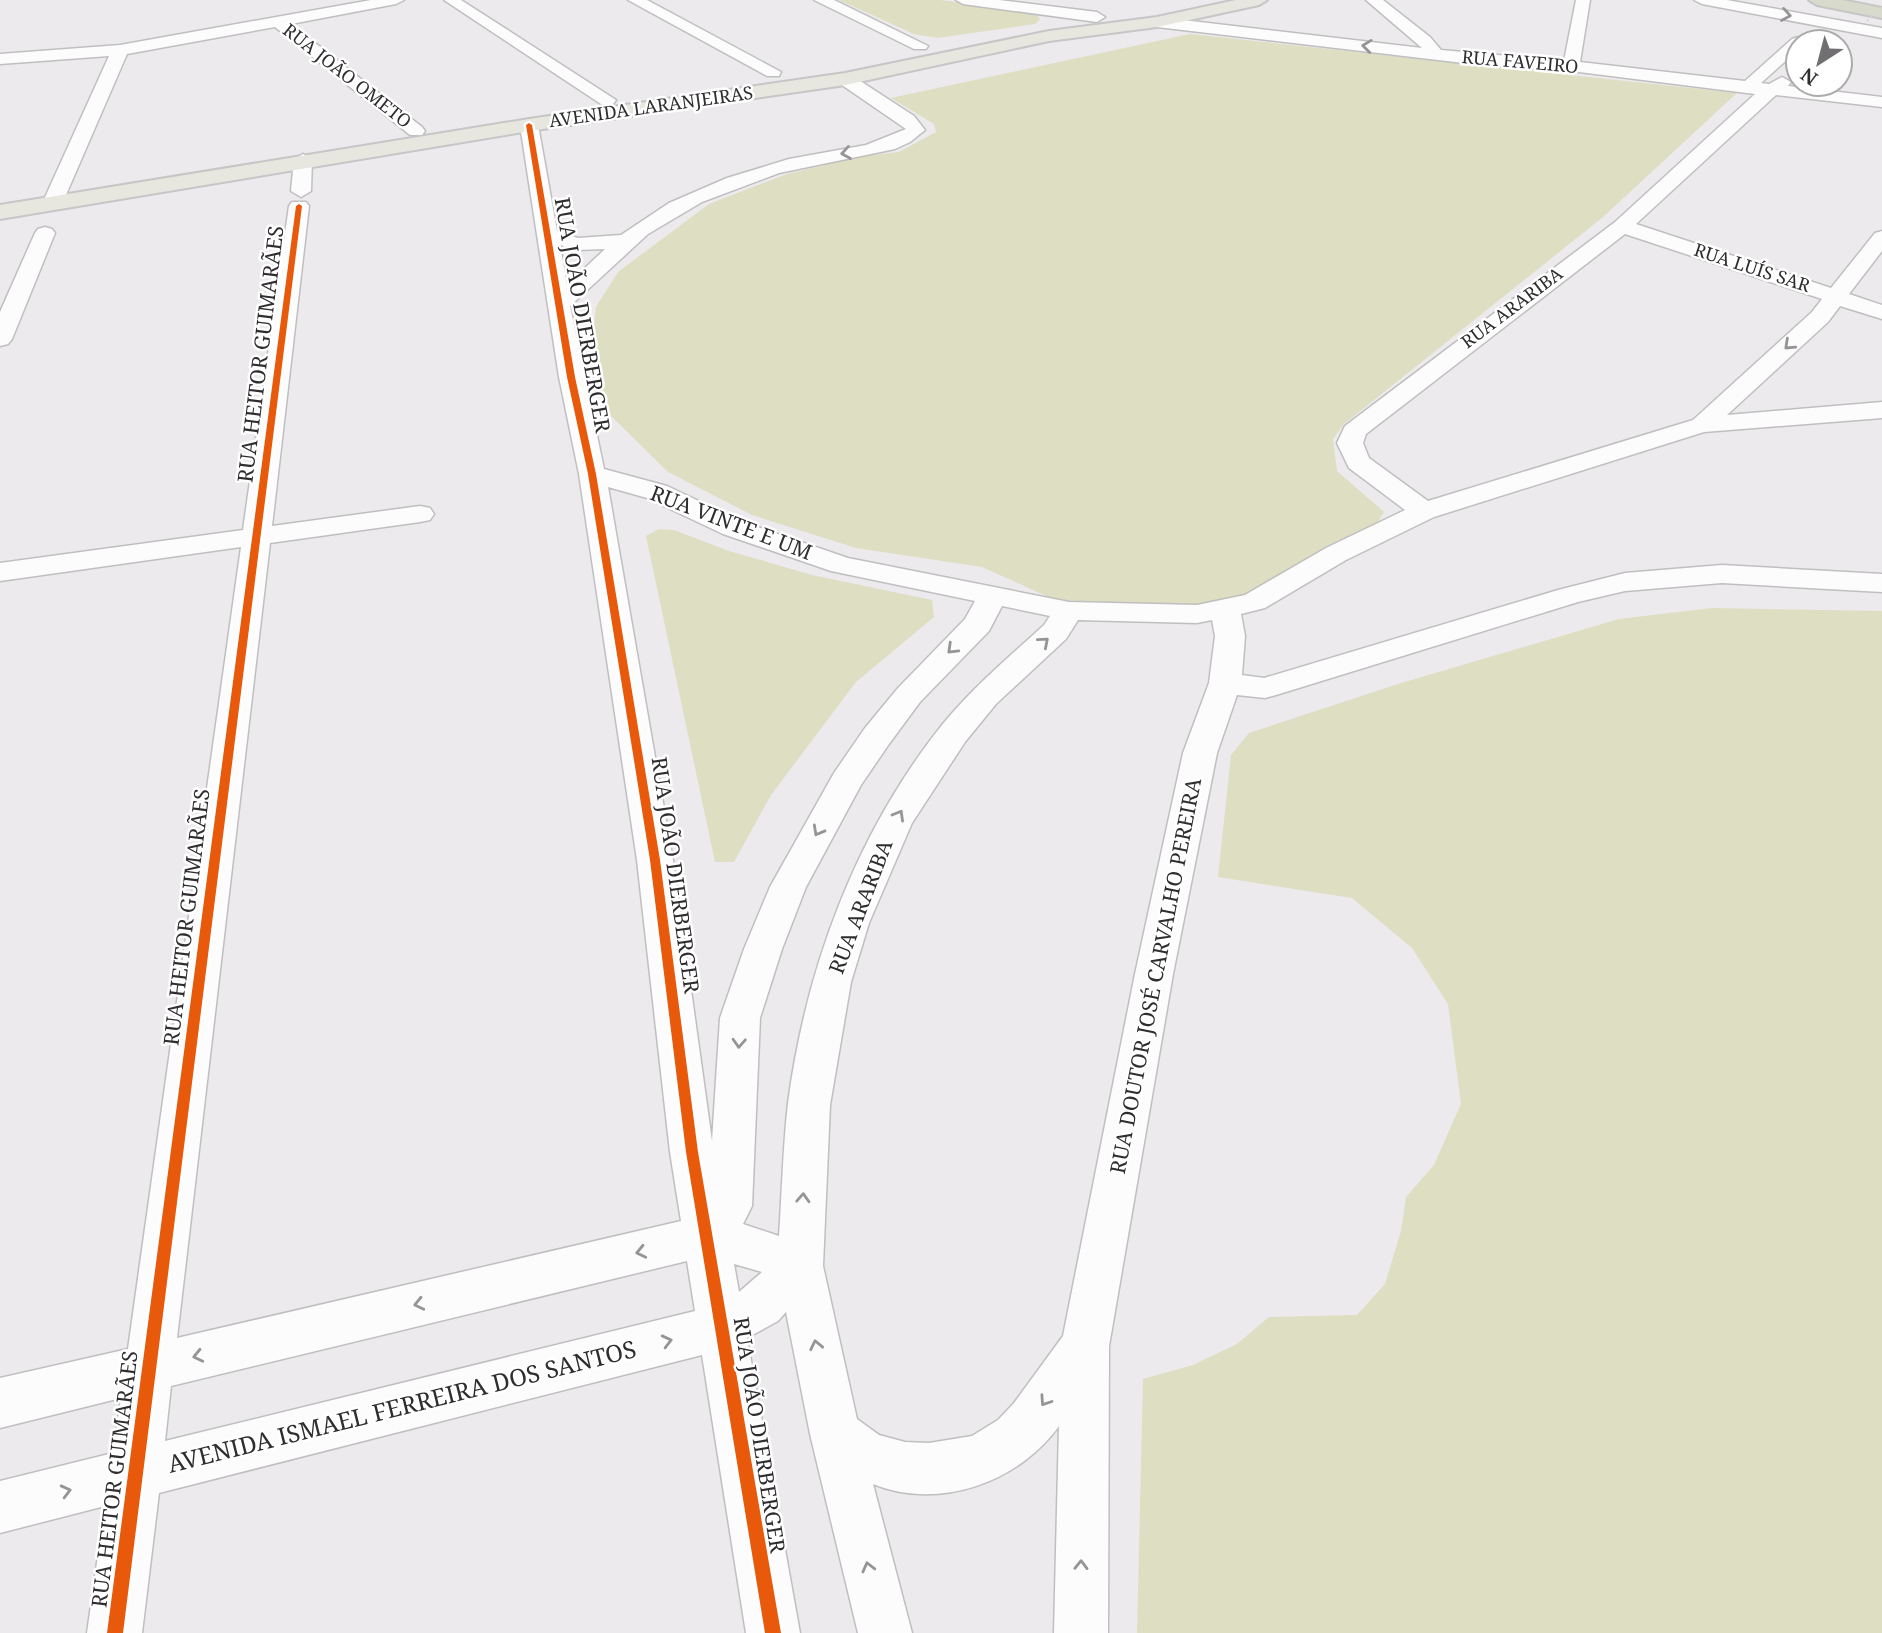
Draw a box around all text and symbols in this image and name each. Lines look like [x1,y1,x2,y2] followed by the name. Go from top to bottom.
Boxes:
[1781,7,1792,22] one-way arrow
[278,17,417,133] street label: RUA JOÃO OMETO
[1784,28,1854,98] north arrow
[1361,39,1373,54] one-way arrow
[1461,44,1579,78] street label: RUA FAVEIRO
[1795,62,1823,92] text: N
[547,80,754,132] street label: AVENIDA LARANJEIRAS
[840,145,852,160] one-way arrow
[548,195,618,435] street label: RUA JOÃO DIERBERGER
[230,224,290,484] street label: RUA HEITOR GUIMARÃES
[1691,237,1814,297] street label: RUA LUÍS SAR
[1456,261,1567,353] street label: RUA ARARIBA
[1784,337,1797,349] one-way arrow
[646,478,816,566] street label: RUA VINTE E UM
[1036,638,1049,650] one-way arrow
[947,641,960,654] one-way arrow
[646,755,706,995] street label: RUA JOÃO DIERBERGER
[1103,775,1207,1176] street label: RUA DOUTOR JOSÉ CARVALHO PEREIRA
[156,787,216,1047] street label: RUA HEITOR GUIMARÃES
[891,810,904,822] one-way arrow
[813,824,826,837] one-way arrow
[822,835,899,978] street label: RUA ARARIBA
[732,1038,747,1049] one-way arrow
[795,1192,810,1203] one-way arrow
[635,1243,647,1258] one-way arrow
[413,1296,425,1310] one-way arrow
[728,1315,792,1555] street label: RUA JOÃO DIERBERGER
[164,1331,639,1480] street label: AVENIDA ISMAEL FERREIRA DOS SANTOS
[661,1334,673,1349] one-way arrow
[810,1339,824,1351] one-way arrow
[192,1348,204,1362] one-way arrow
[84,1349,144,1609] street label: RUA HEITOR GUIMARÃES
[1041,1393,1053,1406] one-way arrow
[60,1485,72,1499] one-way arrow
[1073,1559,1089,1570] one-way arrow
[862,1561,876,1573] one-way arrow

